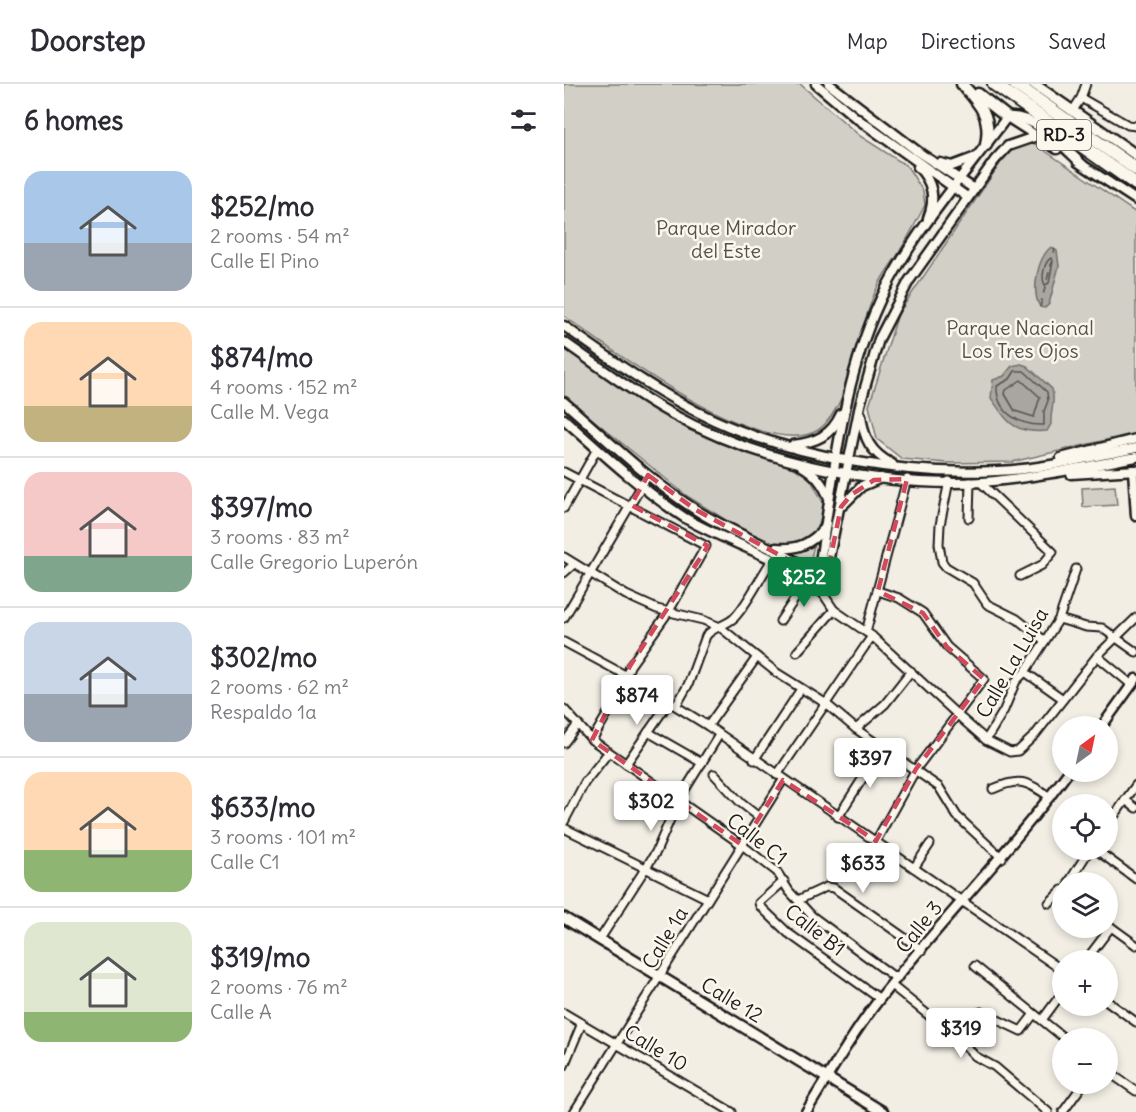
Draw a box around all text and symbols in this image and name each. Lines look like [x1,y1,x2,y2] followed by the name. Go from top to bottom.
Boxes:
[30,23,146,59] text: Doorstep
[847,28,888,55] text: Map
[921,28,1015,55] text: Directions
[1048,28,1106,55] text: Saved
[24,104,123,137] text: 6 homes
[507,104,540,137] icon: filters
[1037,120,1091,150] road number: RD-3
[210,190,314,223] text: $252/mo
[72,195,144,267] icon: home
[656,215,796,263] park label: Parque Mirador del Este
[210,223,350,248] text: 2 rooms · 54 m²
[210,248,319,273] text: Calle El Pino
[946,315,1094,363] park label: Parque Nacional Los Tres Ojos
[210,341,313,374] text: $874/mo
[72,346,144,418] icon: home
[210,374,358,399] text: 4 rooms · 152 m²
[210,399,329,424] text: Calle M. Vega
[210,491,313,524] text: $397/mo
[72,496,144,568] icon: home
[210,524,350,549] text: 3 rooms · 83 m²
[210,549,418,574] text: Calle Gregorio Luperón
[768,557,840,608] pin: $252
[782,564,826,589] text: $252
[970,603,1053,722] street label: Calle La Luisa
[210,641,317,674] text: $302/mo
[72,646,144,718] icon: home
[210,674,349,699] text: 2 rooms · 62 m²
[601,675,673,726] pin: $874
[615,682,659,707] text: $874
[210,699,317,724] text: Respaldo 1a
[1052,716,1118,782] north arrow
[1052,716,1118,1094] map controls
[834,738,906,789] pin: $397
[848,745,892,770] text: $397
[615,781,687,832] pin: $302
[628,788,674,813] text: $302
[210,791,315,824] text: $633/mo
[1052,794,1118,860] button: locate
[72,796,144,868] icon: home
[722,807,792,870] street label: Calle C1
[210,824,356,849] text: 3 rooms · 101 m²
[827,843,899,894] pin: $633
[210,849,280,874] text: Calle C1
[840,850,886,875] text: $633
[1052,872,1118,938] button: layers
[890,895,947,958] street label: Calle 3
[780,898,850,961] street label: Calle B1
[636,902,693,973] street label: Calle 1a
[210,941,310,974] text: $319/mo
[72,946,144,1018] icon: home
[1052,950,1118,1016] button: +
[697,971,768,1028] street label: Calle 12
[210,974,348,999] text: 2 rooms · 76 m²
[210,999,272,1024] text: Calle A
[925,1008,997,1059] pin: $319
[940,1015,982,1040] text: $319
[620,1019,693,1076] street label: Calle 10
[1052,1028,1118,1094] button: −

